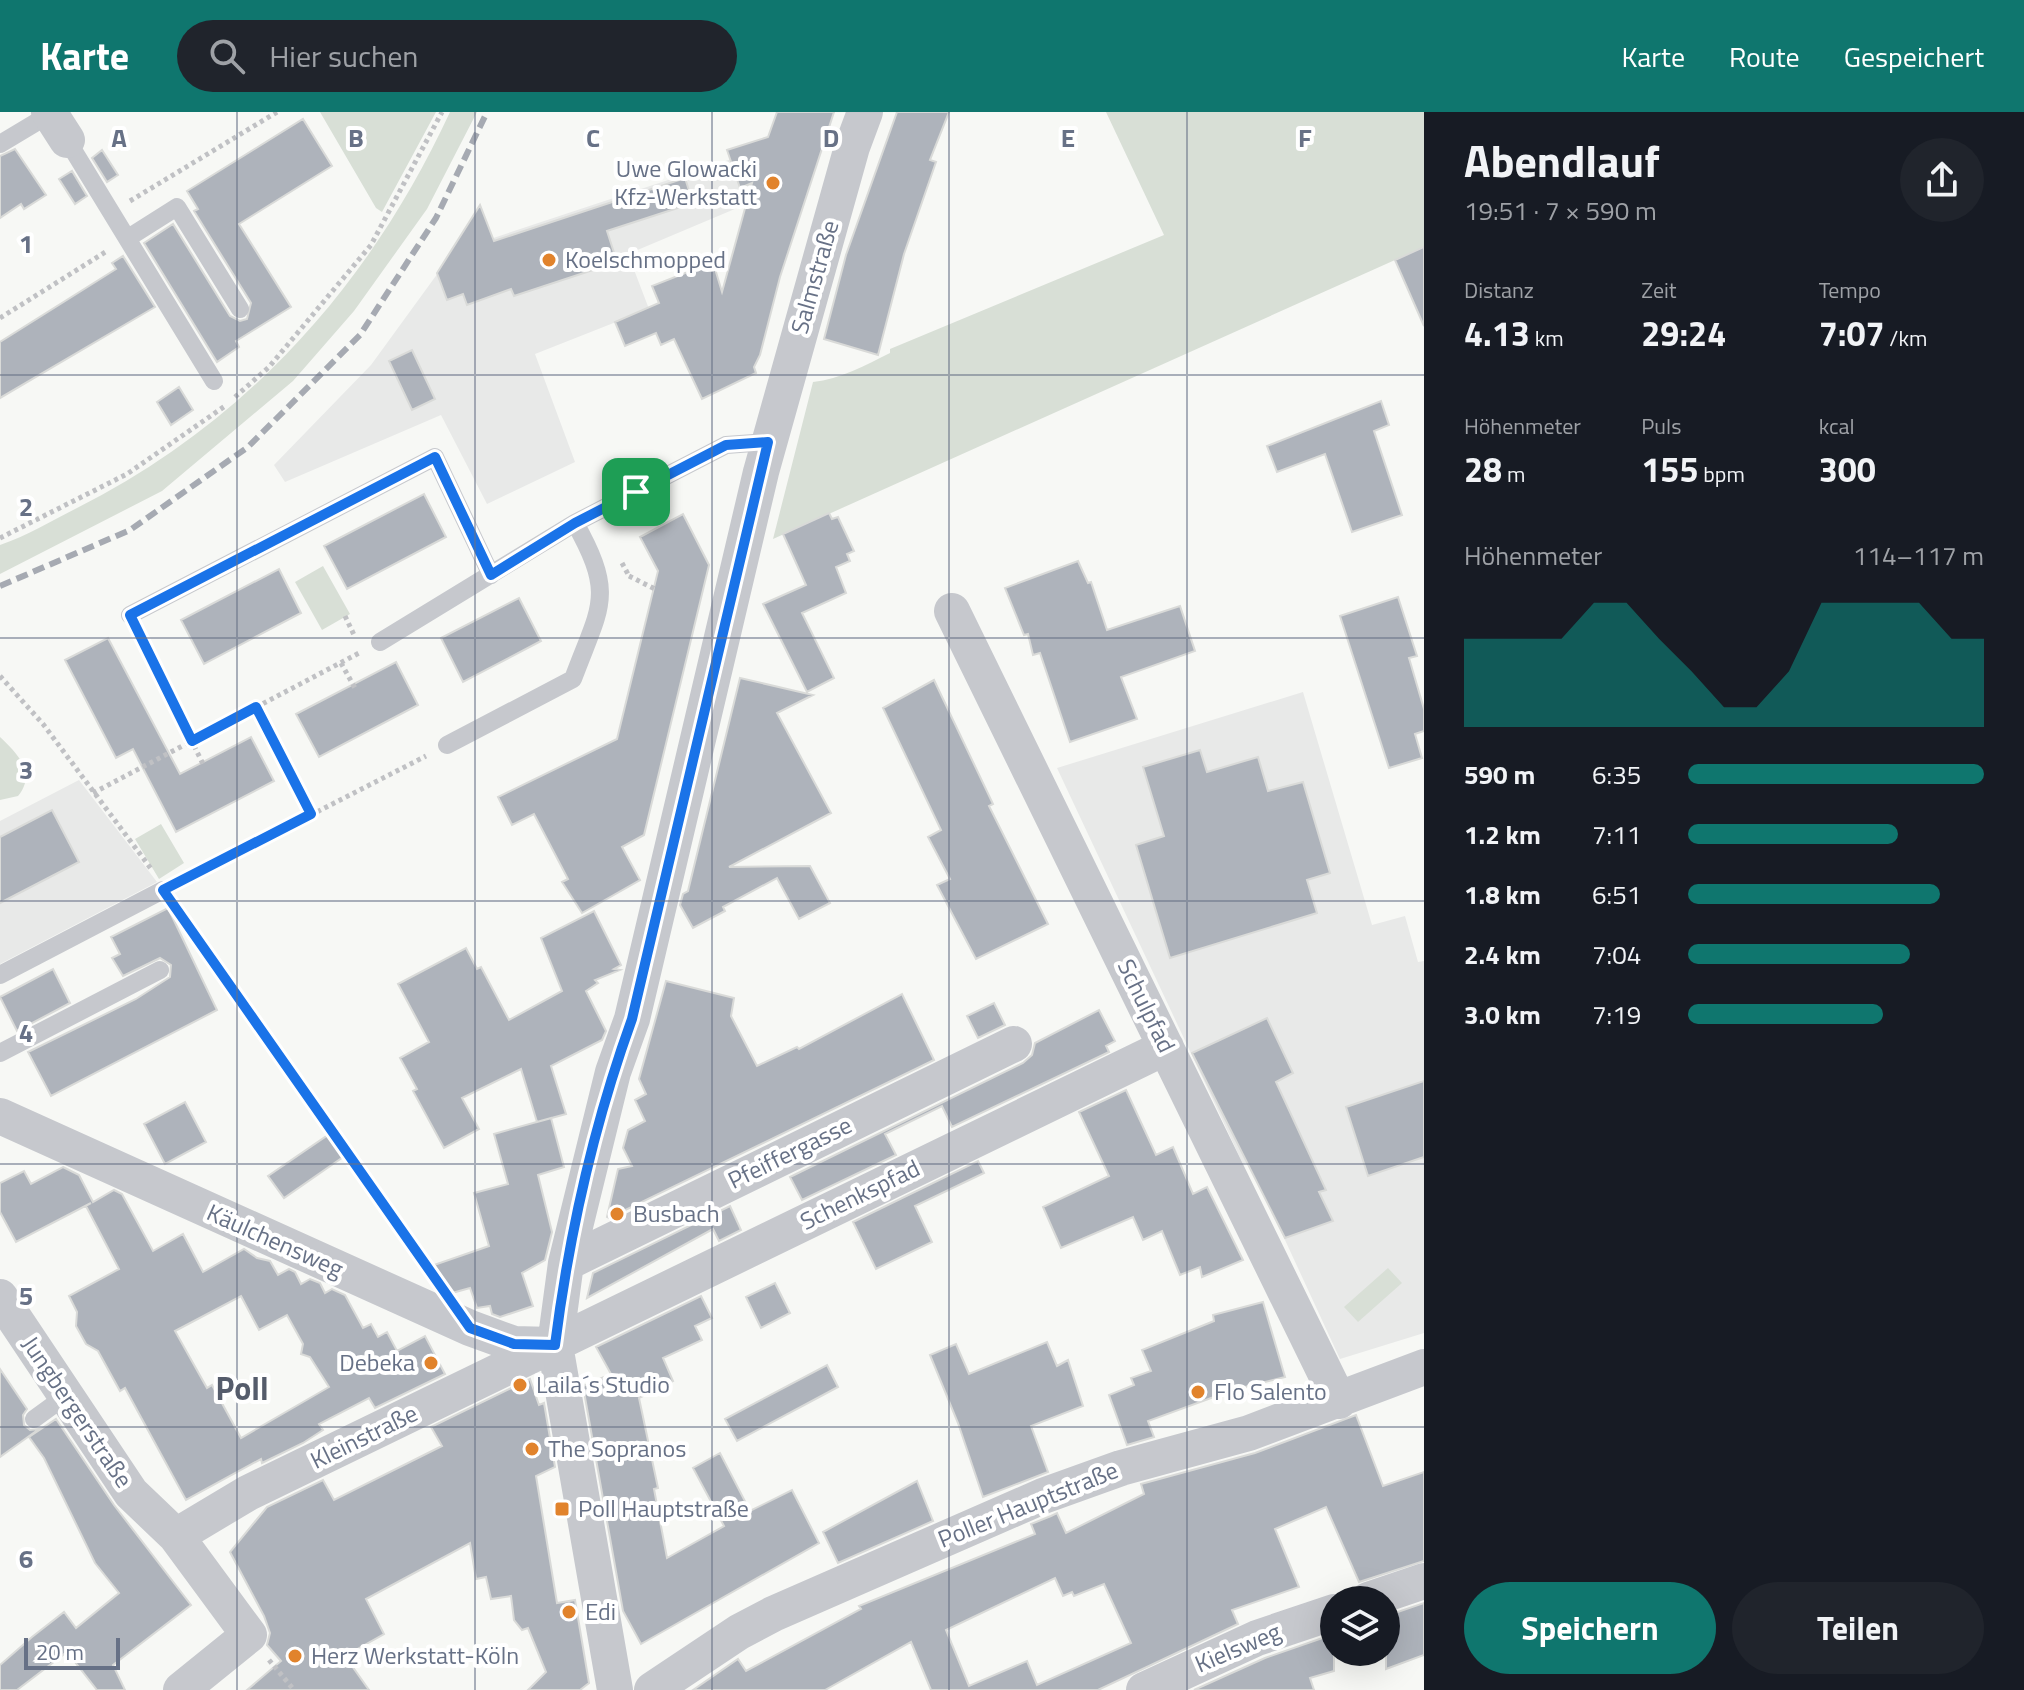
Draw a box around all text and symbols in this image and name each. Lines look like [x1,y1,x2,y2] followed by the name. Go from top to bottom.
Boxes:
[177,20,737,92] search box
[40,27,129,85] text: Karte
[269,33,418,79] text: Hier suchen
[205,34,249,78] icon: search
[1621,35,1685,78] text: Karte
[1729,35,1800,78] text: Route
[1844,35,1984,78] text: Gespeichert
[111,118,127,157] text: A
[348,118,364,157] text: B
[586,118,600,157] text: C
[823,118,839,157] text: D
[1061,118,1075,157] text: E
[1298,118,1312,157] text: F
[1464,127,1660,194] text: Abendlauf
[1900,138,1984,222] button: share
[614,150,758,214] place label: Uwe Glowacki Kfz-Werkstatt
[764,174,782,192] marker: Uwe Glowacki Kfz-Werkstatt
[1464,191,1657,230] text: 19:51 · 7 × 590 m
[781,216,847,338] street label: Salmstraße
[19,224,33,263] text: 1
[565,241,726,277] place label: Koelschmopped
[540,251,558,269] marker: Koelschmopped
[1464,273,1534,307] text: Distanz
[1641,273,1677,307] text: Zeit
[1819,273,1881,307] text: Tempo
[1464,307,1530,359] text: 4.13
[1641,307,1726,359] text: 29:24
[1819,307,1884,359] text: 7:07
[1530,321,1564,355] text: km
[1884,321,1927,355] text: /km
[1464,409,1581,443] text: Höhenmeter
[1641,409,1681,443] text: Puls
[1819,409,1855,443] text: kcal
[1464,443,1502,495] text: 28
[1641,443,1698,495] text: 155
[1819,443,1876,495] text: 300
[1502,457,1525,491] text: m
[1698,457,1745,491] text: bpm
[602,458,670,526] pin
[614,470,658,514] icon: arrive
[19,487,33,526] text: 2
[1464,536,1602,575] text: Höhenmeter
[1853,536,1984,575] text: 114–117 m
[19,750,33,789] text: 3
[1464,755,1535,794] text: 590 m
[1592,755,1641,794] text: 6:35
[1464,815,1541,854] text: 1.2 km
[1592,815,1641,854] text: 7:11
[1464,875,1541,914] text: 1.8 km
[1592,875,1641,914] text: 6:51
[1464,935,1541,974] text: 2.4 km
[1592,935,1641,974] text: 7:04
[1109,953,1185,1058] street label: Schulpfad
[1464,995,1541,1034] text: 3.0 km
[1592,995,1641,1034] text: 7:19
[19,1013,33,1052] text: 4
[721,1107,858,1198] street label: Pfeiffergasse
[794,1150,926,1239] street label: Schenkspfad
[201,1194,349,1286] street label: Käulchensweg
[633,1195,720,1231] place label: Busbach
[608,1205,626,1223] marker: Busbach
[19,1276,33,1315] text: 5
[14,1328,142,1495] street label: Jungbergerstraße
[339,1344,415,1380] place label: Debeka
[422,1354,440,1372] marker: Debeka
[215,1364,269,1412] district label: Poll
[536,1366,670,1402] place label: Laila´s Studio
[1214,1373,1327,1409] place label: Flo Salento
[511,1376,529,1394] marker: Laila´s Studio
[1189,1383,1207,1401] marker: Flo Salento
[304,1395,423,1478] street label: Kleinstraße
[548,1430,686,1466] place label: The Sopranos
[523,1440,541,1458] marker: The Sopranos
[932,1452,1123,1557] street label: Poller Hauptstraße
[578,1490,749,1526] place label: Poll Hauptstraße
[553,1500,571,1518] marker: Poll Hauptstraße
[19,1539,33,1578] text: 6
[1464,1582,1716,1674] button: Speichern
[1732,1582,1984,1674] button: Teilen
[1320,1586,1400,1666] map controls
[1320,1586,1400,1666] button: layers
[585,1593,616,1629] place label: Edi
[560,1603,578,1621] marker: Edi
[1189,1613,1286,1681] street label: Kielsweg
[24,1634,120,1670] scale bar
[36,1635,84,1669] text: 20 m
[311,1637,519,1673] place label: Herz Werkstatt-Köln
[286,1647,304,1665] marker: Herz Werkstatt-Köln

